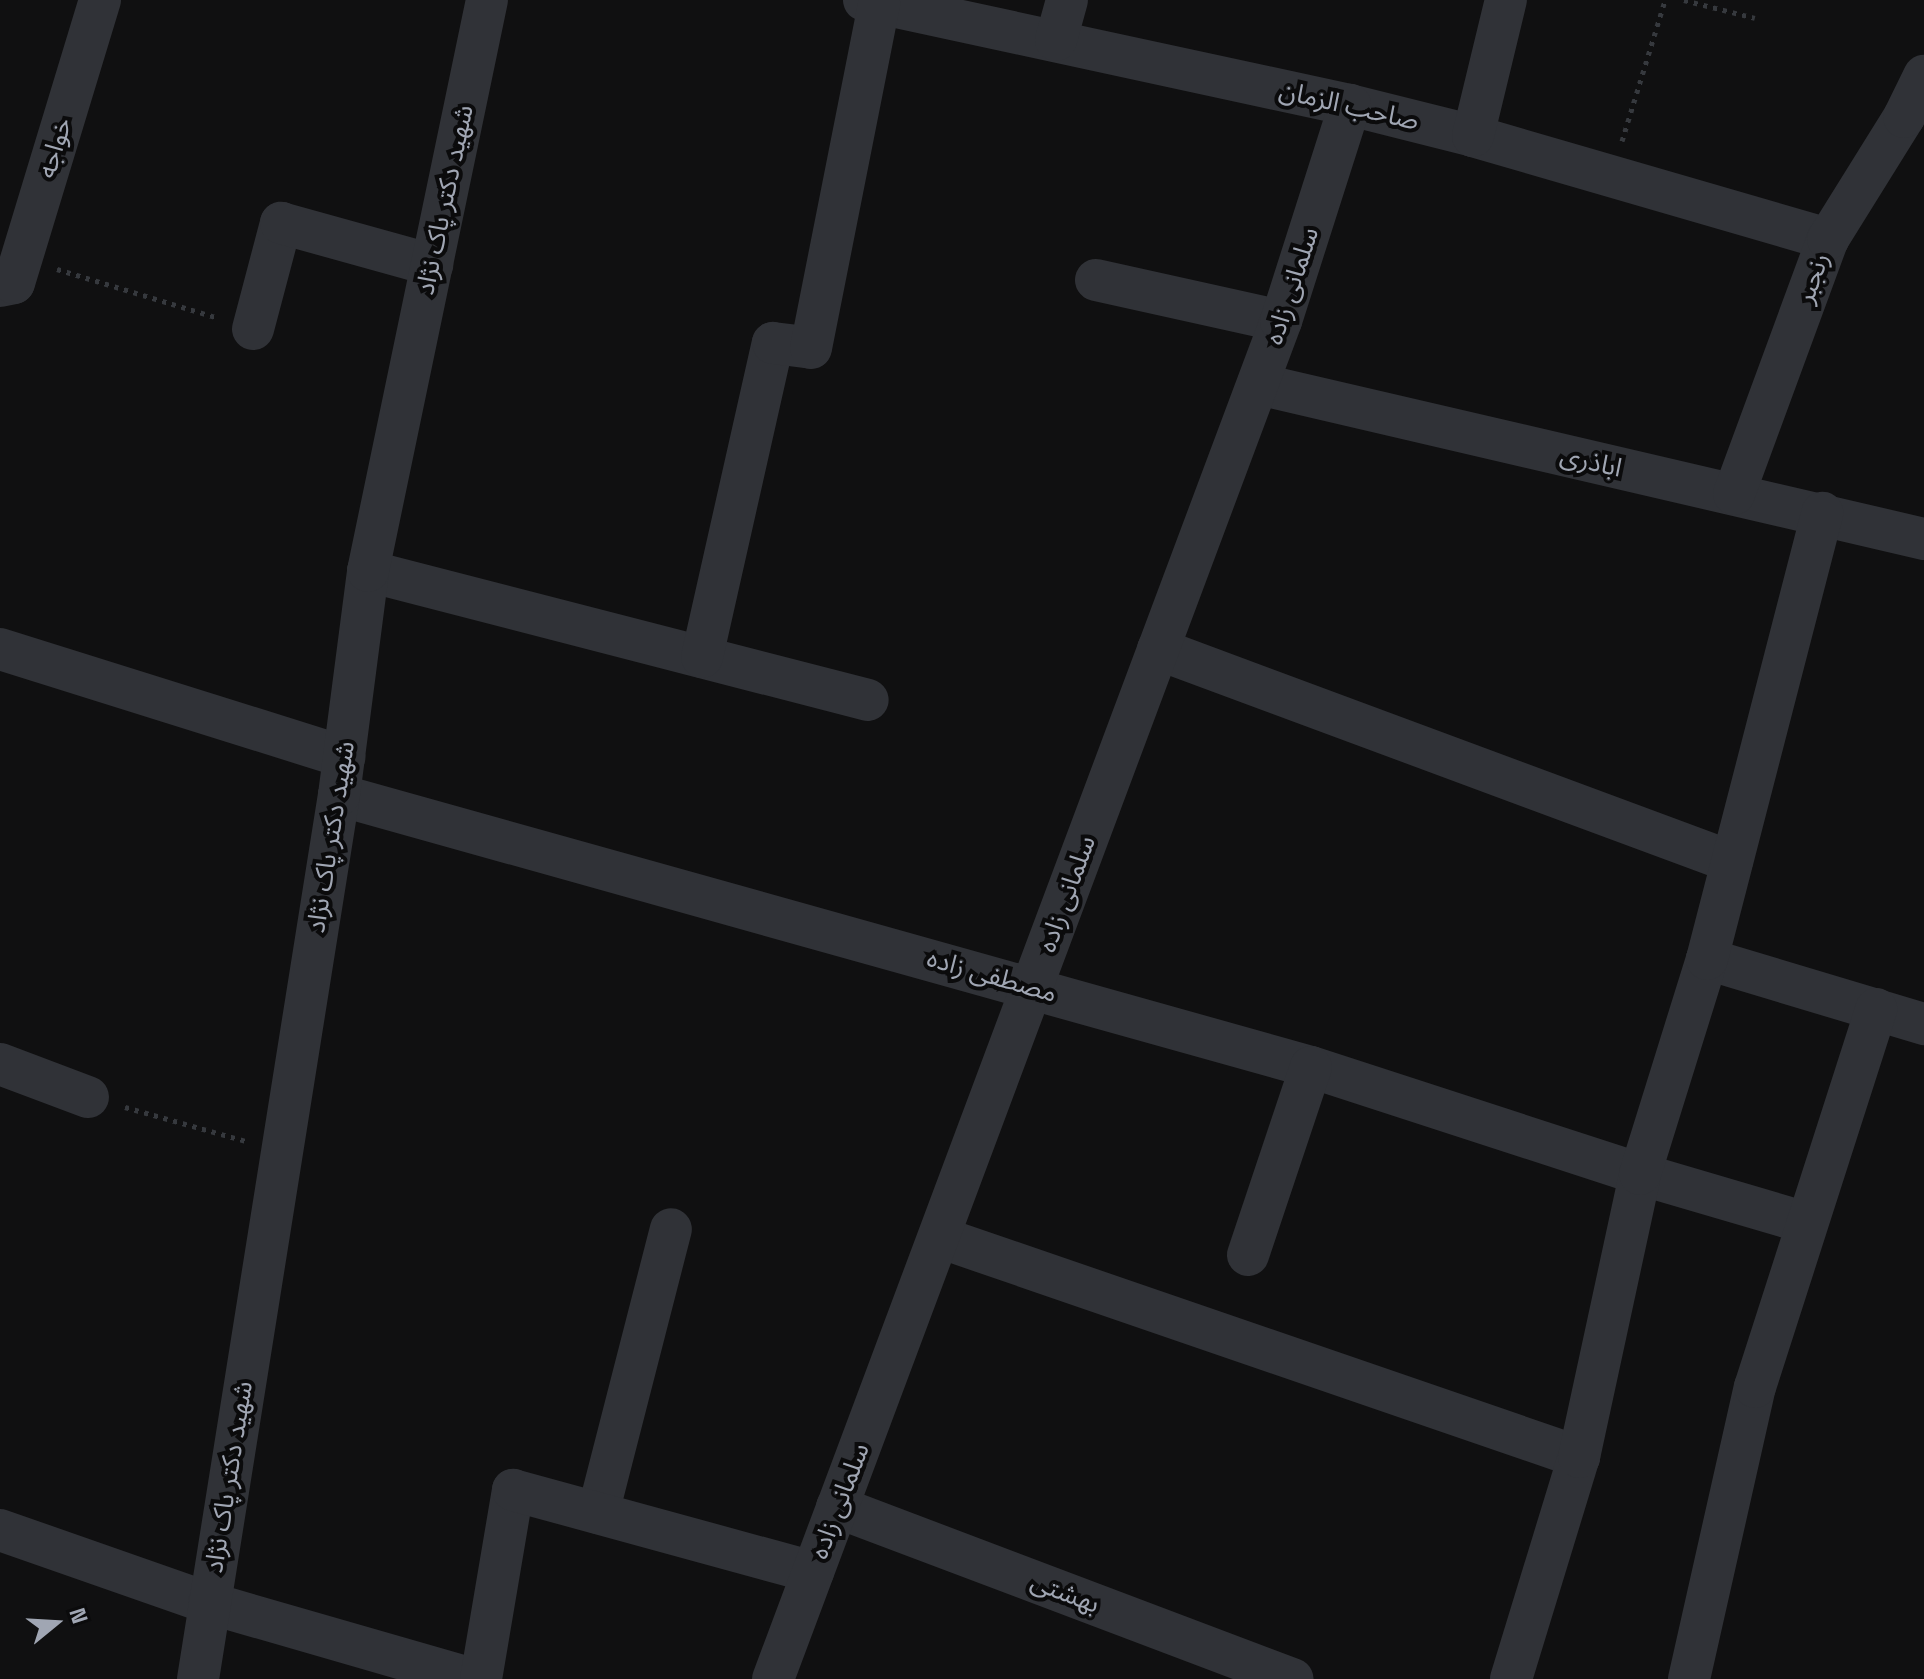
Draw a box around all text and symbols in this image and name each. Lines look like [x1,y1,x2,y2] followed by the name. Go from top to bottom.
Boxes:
[1276,75,1422,137] street label: صاحب الزمان
[410,102,480,298] street label: شهید دکتر پاک نژاد
[31,114,79,182] street label: خواجه
[1258,223,1326,349] street label: سلمانی زاده
[1790,248,1836,308] street label: رنجبر
[1557,440,1625,484] street label: اباذری
[300,739,362,935] street label: شهید دکتر پاک نژاد
[1032,832,1102,956] street label: سلمانی زاده
[924,943,1060,1009] street label: مصطفی زاده
[198,1379,260,1575] street label: شهید دکتر پاک نژاد
[804,1439,876,1563] street label: سلمانی زاده
[1026,1566,1104,1620] street label: بهشتی
[16,1583,96,1663] north arrow
[63,1604,94,1627] text: N

